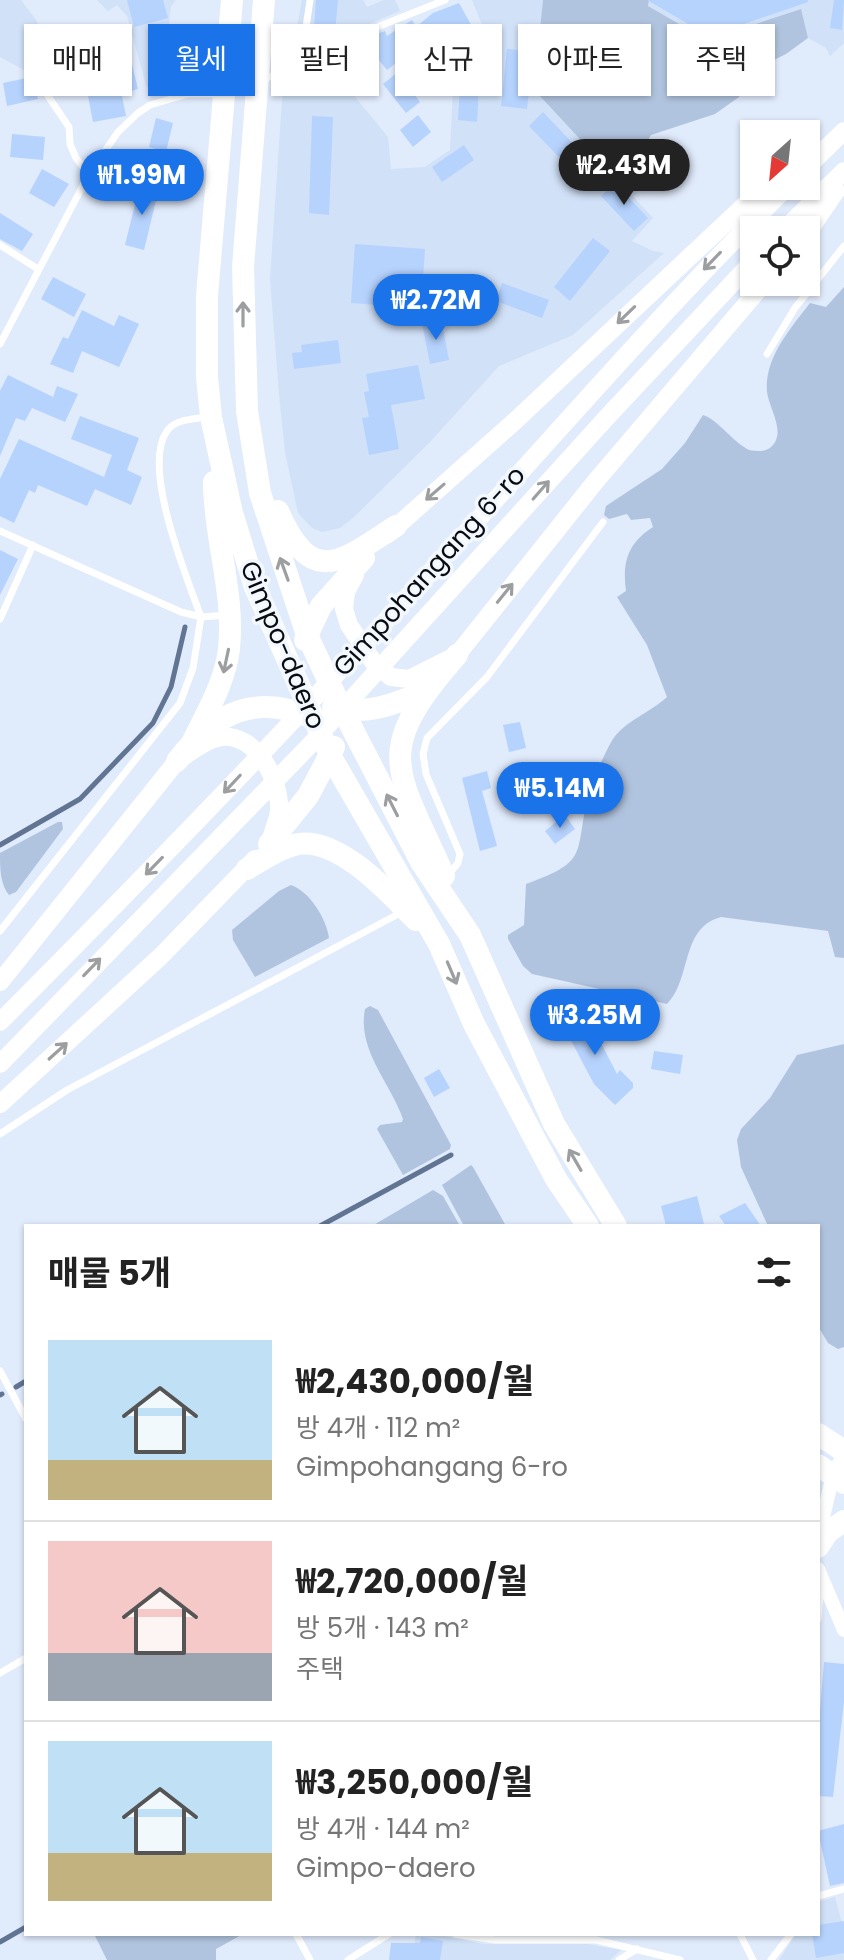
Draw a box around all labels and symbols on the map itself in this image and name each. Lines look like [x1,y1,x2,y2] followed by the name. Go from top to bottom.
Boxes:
[740,120,820,200] north arrow
[559,139,689,207] pin: ₩2.43M
[77,149,207,217] pin: ₩1.99M
[703,251,722,271] one-way arrow
[371,274,501,342] pin: ₩2.72M
[235,301,251,328] one-way arrow
[616,306,636,325] one-way arrow
[325,458,533,684] street label: Gimpohangang 6-ro
[532,481,550,501] one-way arrow
[426,483,446,501] one-way arrow
[231,555,335,735] street label: Gimpo-daero
[275,557,290,582] one-way arrow
[496,583,514,604] one-way arrow
[218,648,233,673] one-way arrow
[495,762,625,830] pin: ₩5.14M
[223,774,242,793] one-way arrow
[383,794,399,818] one-way arrow
[145,856,164,875] one-way arrow
[83,957,101,977] one-way arrow
[445,961,460,985] one-way arrow
[530,989,660,1057] pin: ₩3.25M
[47,1042,67,1060] one-way arrow
[567,1149,583,1172] one-way arrow

